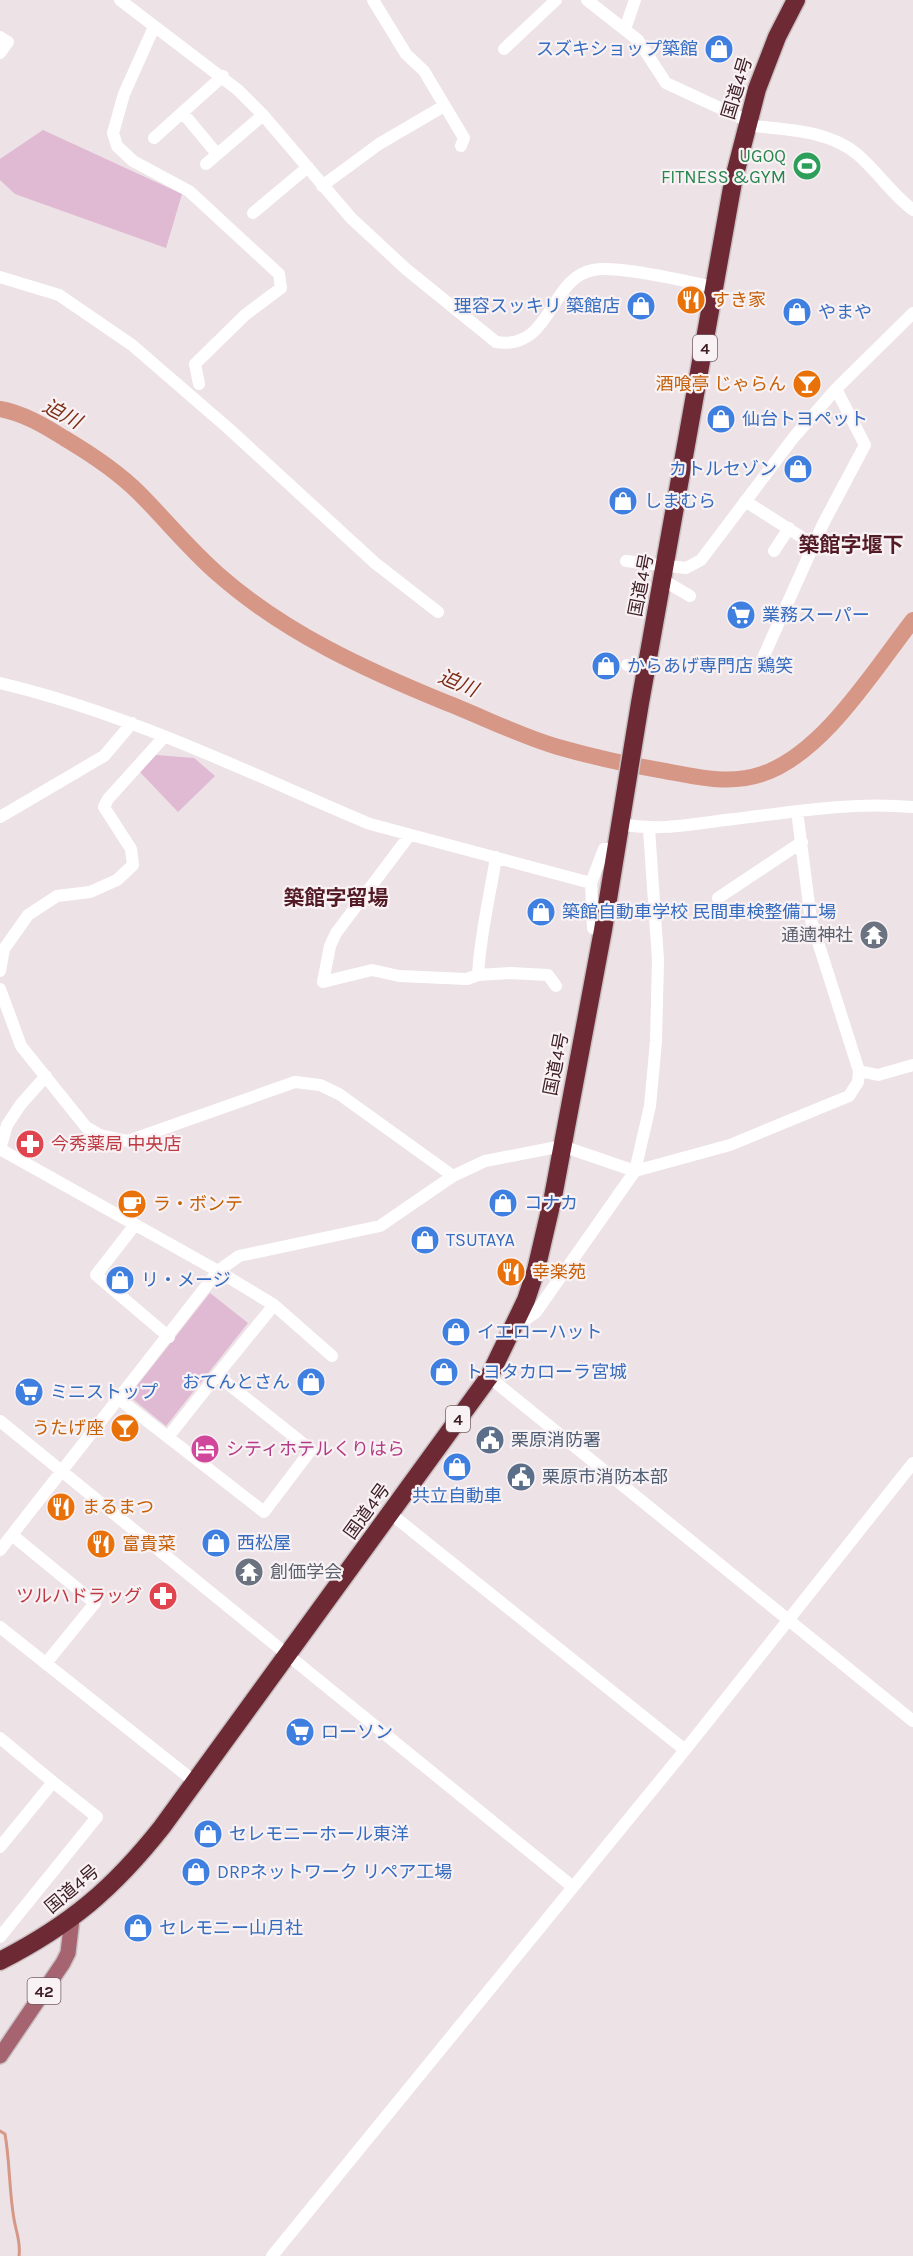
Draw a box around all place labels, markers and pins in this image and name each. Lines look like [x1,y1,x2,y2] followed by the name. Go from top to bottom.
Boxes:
[703,33,735,65] shop icon: スズキショップ築館
[536,38,698,60] place label: スズキショップ築館
[661,145,786,188] place label: UGOQ FITNESS &GYM
[791,150,823,182] sports icon: UGOQ FITNESS &GYM
[675,284,707,316] restaurant icon: すき家
[712,289,766,311] place label: すき家
[625,290,657,322] shop icon: 理容スッキリ 築館店
[454,295,620,317] place label: 理容スッキリ 築館店
[781,296,813,328] shop icon: やまや
[818,301,872,323] place label: やまや
[791,368,823,400] bar icon: 酒喰亭 じゃらん
[656,373,786,395] place label: 酒喰亭 じゃらん
[705,403,737,435] shop icon: 仙台トヨペット
[742,408,868,430] place label: 仙台トヨペット
[782,453,814,485] shop icon: カトルセゾン
[669,458,777,480] place label: カトルセゾン
[607,485,639,517] shop icon: しまむら
[644,490,716,512] place label: しまむら
[725,599,757,631] supermarket icon: 業務スーパー
[762,604,870,626] place label: 業務スーパー
[590,650,622,682] shop icon: からあげ専門店 鶏笑
[627,655,793,677] place label: からあげ専門店 鶏笑
[525,896,557,928] shop icon: 築館自動車学校 民間車検整備工場
[562,901,836,923] place label: 築館自動車学校 民間車検整備工場
[858,919,890,951] temple icon: 通遖神社
[781,924,853,946] place label: 通遖神社
[14,1128,46,1160] pharmacy icon: 今秀薬局 中央店
[51,1133,181,1155] place label: 今秀薬局 中央店
[487,1187,519,1219] shop icon: コナカ
[116,1188,148,1220] cafe icon: ラ・ボンテ
[524,1192,578,1214] place label: コナカ
[153,1193,243,1215] place label: ラ・ボンテ
[409,1224,441,1256] shop icon: TSUTAYA
[446,1229,515,1251] place label: TSUTAYA
[495,1256,527,1288] restaurant icon: 幸楽苑
[532,1261,586,1283] place label: 幸楽苑
[104,1264,136,1296] shop icon: リ・メージ
[141,1269,231,1291] place label: リ・メージ
[440,1316,472,1348] shop icon: イエローハット
[477,1321,602,1343] place label: イエローハット
[428,1356,460,1388] shop icon: トヨタカローラ宮城
[465,1361,627,1383] place label: トヨタカローラ宮城
[295,1366,327,1398] shop icon: おてんとさん
[182,1371,290,1393] place label: おてんとさん
[13,1376,45,1408] supermarket icon: ミニストップ
[50,1381,158,1403] place label: ミニストップ
[109,1412,141,1444] bar icon: うたげ座
[32,1417,104,1439] place label: うたげ座
[474,1424,506,1456] public building icon: 栗原消防署
[511,1429,601,1451] place label: 栗原消防署
[189,1433,221,1465] hotel icon: シティホテルくりはら
[226,1438,405,1460] place label: シティホテルくりはら
[441,1451,473,1483] shop icon: 共立自動車
[505,1461,537,1493] public building icon: 栗原市消防本部
[542,1466,668,1488] place label: 栗原市消防本部
[412,1485,502,1507] place label: 共立自動車
[45,1491,77,1523] restaurant icon: まるまつ
[82,1496,154,1518] place label: まるまつ
[200,1527,232,1559] shop icon: 西松屋
[85,1528,117,1560] restaurant icon: 富貴菜
[237,1532,291,1554] place label: 西松屋
[122,1533,176,1555] place label: 富貴菜
[233,1556,265,1588] temple icon: 創価学会
[270,1561,342,1583] place label: 創価学会
[147,1580,179,1612] pharmacy icon: ツルハドラッグ
[16,1585,142,1607] place label: ツルハドラッグ
[284,1716,316,1748] supermarket icon: ローソン
[321,1721,393,1743] place label: ローソン
[192,1818,224,1850] shop icon: セレモニーホール東洋
[229,1823,409,1845] place label: セレモニーホール東洋
[180,1856,212,1888] shop icon: DRPネットワーク リペア工場
[217,1861,452,1883] place label: DRPネットワーク リペア工場
[122,1912,154,1944] shop icon: セレモニー山月社
[159,1917,303,1939] place label: セレモニー山月社

